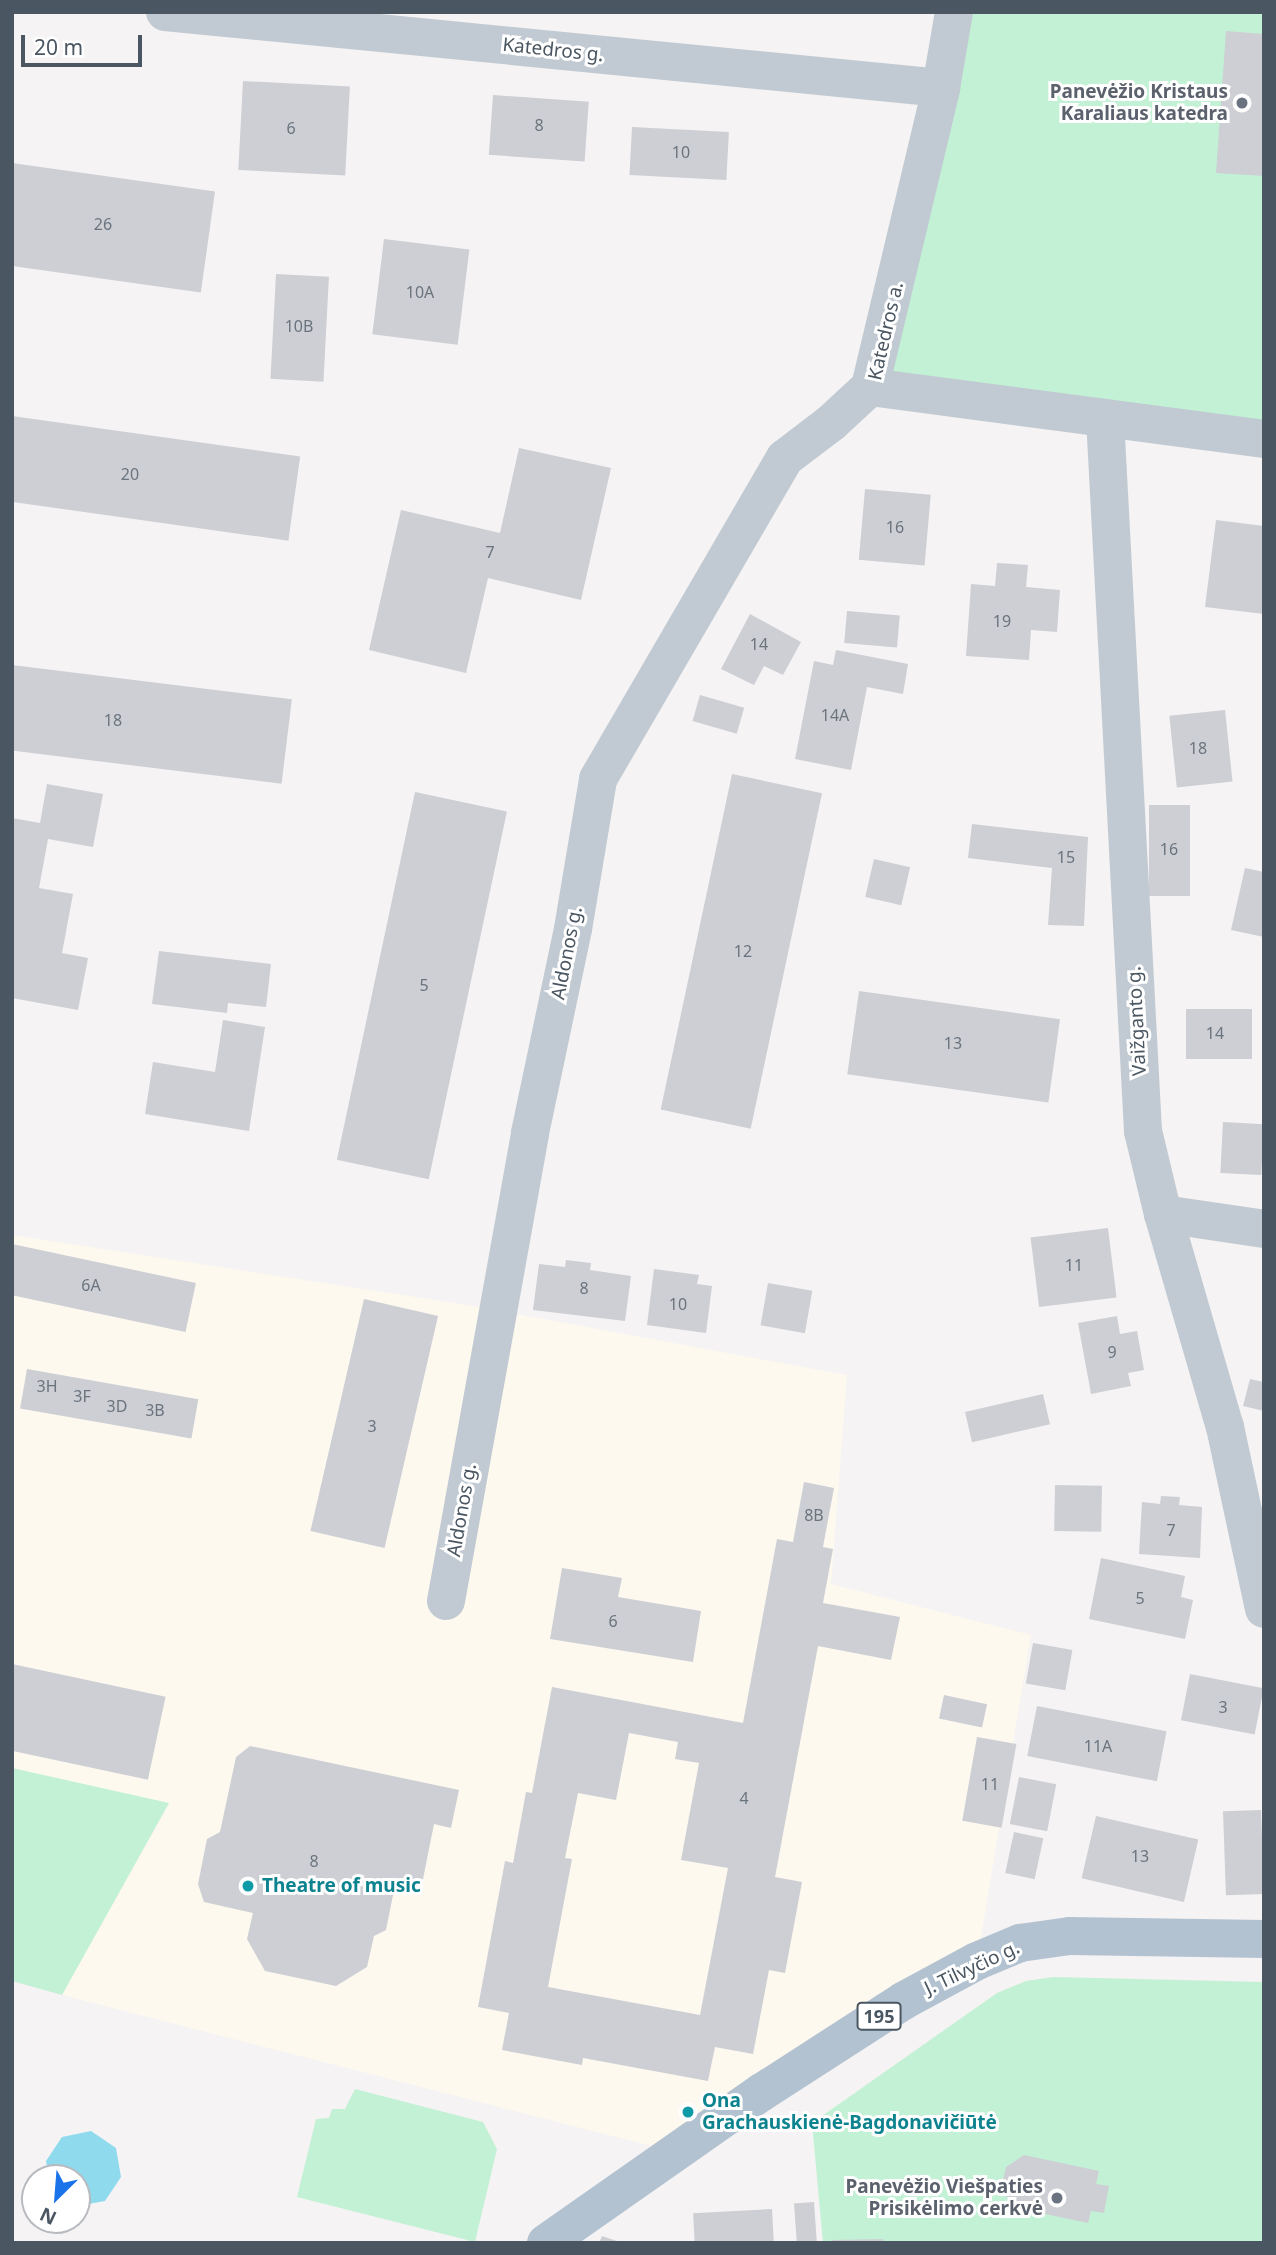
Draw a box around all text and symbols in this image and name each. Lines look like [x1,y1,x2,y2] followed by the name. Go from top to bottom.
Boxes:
[24,21,145,65] scale bar
[34,33,83,61] text: 20 m
[501,33,605,67] street label: Katedros g.
[1050,81,1228,125] place label: Panevėžio Kristaus Karaliaus katedra
[1234,95,1250,111] marker: Panevėžio Kristaus Karaliaus katedra
[534,115,544,135] house number: 8
[286,118,296,138] house number: 6
[672,142,690,162] house number: 10
[94,214,112,234] house number: 26
[864,280,908,382] street label: Katedros a.
[406,282,434,302] house number: 10A
[285,316,313,336] house number: 10B
[121,464,139,484] house number: 20
[886,517,904,537] house number: 16
[485,542,495,562] house number: 7
[993,611,1011,631] house number: 19
[750,634,768,654] house number: 14
[821,705,849,725] house number: 14A
[104,710,122,730] house number: 18
[1189,738,1207,758] house number: 18
[1160,839,1178,859] house number: 16
[1057,847,1075,867] house number: 15
[547,905,587,1001] street label: Aldonos g.
[734,941,752,961] house number: 12
[1123,966,1151,1076] street label: Vaižganto g.
[419,975,429,995] house number: 5
[1206,1023,1224,1043] house number: 14
[944,1033,962,1053] house number: 13
[1065,1255,1083,1275] house number: 11
[81,1275,101,1295] house number: 6A
[579,1278,589,1298] house number: 8
[669,1294,687,1314] house number: 10
[1107,1342,1117,1362] house number: 9
[36,1376,58,1396] house number: 3H
[73,1386,91,1406] house number: 3F
[107,1396,127,1416] house number: 3D
[145,1400,165,1420] house number: 3B
[367,1416,377,1436] house number: 3
[443,1462,481,1558] street label: Aldonos g.
[804,1505,824,1525] house number: 8B
[1166,1520,1176,1540] house number: 7
[1135,1588,1145,1608] house number: 5
[608,1611,618,1631] house number: 6
[1218,1697,1228,1717] house number: 3
[1084,1736,1112,1756] house number: 11A
[981,1774,999,1794] house number: 11
[739,1788,749,1808] house number: 4
[1131,1846,1149,1866] house number: 13
[309,1851,319,1871] house number: 8
[262,1875,421,1897] place label: Theatre of music
[240,1878,256,1894] marker: Theatre of music
[921,1936,1023,2000] street label: J. Tilvyčio g.
[856,2002,902,2030] road number: 195
[702,2090,997,2134] place label: Ona Grachauskienė-Bagdonavičiūtė
[680,2104,696,2120] marker: Ona Grachauskienė-Bagdonavičiūtė
[21,2164,91,2234] north arrow
[846,2176,1043,2220] place label: Panevėžio Viešpaties Prisikėlimo cerkvė
[1049,2190,1065,2206] marker: Panevėžio Viešpaties Prisikėlimo cerkvė
[35,2201,60,2231] text: N

